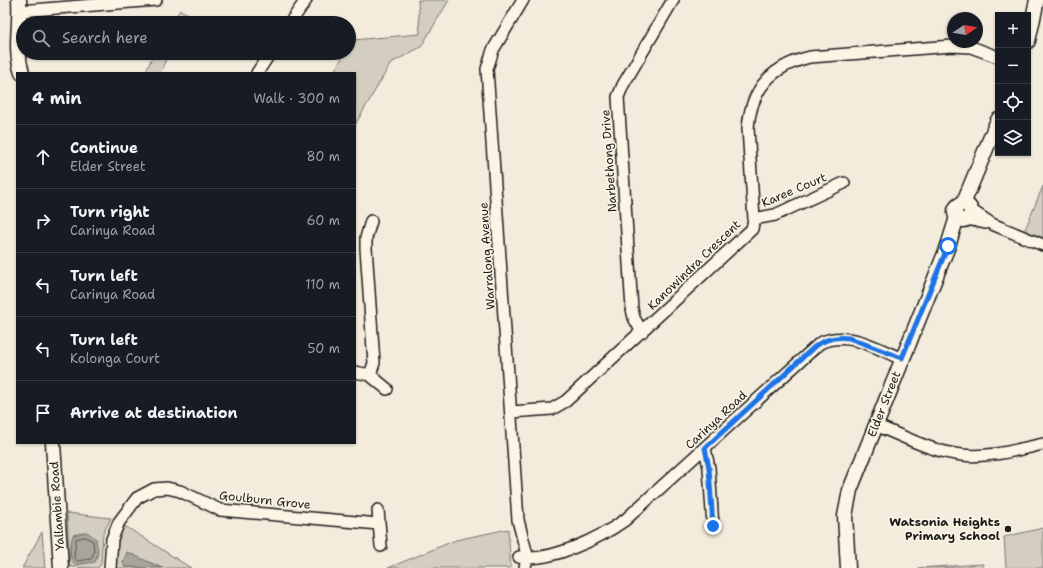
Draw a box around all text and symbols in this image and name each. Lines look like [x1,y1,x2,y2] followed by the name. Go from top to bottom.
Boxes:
[947,12,983,48] north arrow
[995,12,1031,156] map controls
[995,12,1031,48] button: +
[16,16,356,60] search box
[30,27,52,49] icon: search
[62,28,148,48] text: Search here
[995,48,1031,84] button: −
[995,84,1031,120] button: locate
[32,87,82,109] text: 4 min
[253,90,340,107] text: Walk · 300 m
[597,109,621,213] street label: Narbethong Drive
[995,120,1031,156] button: layers
[70,138,138,158] text: Continue
[32,146,54,168] icon: ahead
[306,148,340,165] text: 80 m
[70,158,146,175] text: Elder Street
[759,169,829,211] street label: Karee Court
[70,202,150,222] text: Turn right
[475,202,499,310] street label: Warralong Avenue
[32,210,54,232] icon: right
[307,212,340,229] text: 60 m
[644,216,744,314] street label: Kanowindra Crescent
[70,222,155,239] text: Carinya Road
[939,237,957,255] route start
[70,266,138,286] text: Turn left
[32,274,54,296] icon: left
[305,276,340,293] text: 110 m
[70,286,155,303] text: Carinya Road
[70,330,138,350] text: Turn left
[32,338,54,360] icon: left
[307,340,340,357] text: 50 m
[70,350,160,367] text: Kolonga Court
[863,369,905,439] street label: Elder Street
[682,387,751,453] street label: Carinya Road
[32,402,54,424] icon: arrive
[70,403,238,423] text: Arrive at destination
[46,460,68,551] street label: Yallambie Road
[218,487,312,513] street label: Goulburn Grove
[889,514,1000,544] place label: Watsonia Heights Primary School
[704,517,722,535] route end
[1003,524,1013,534] marker: Watsonia Heights Primary School

